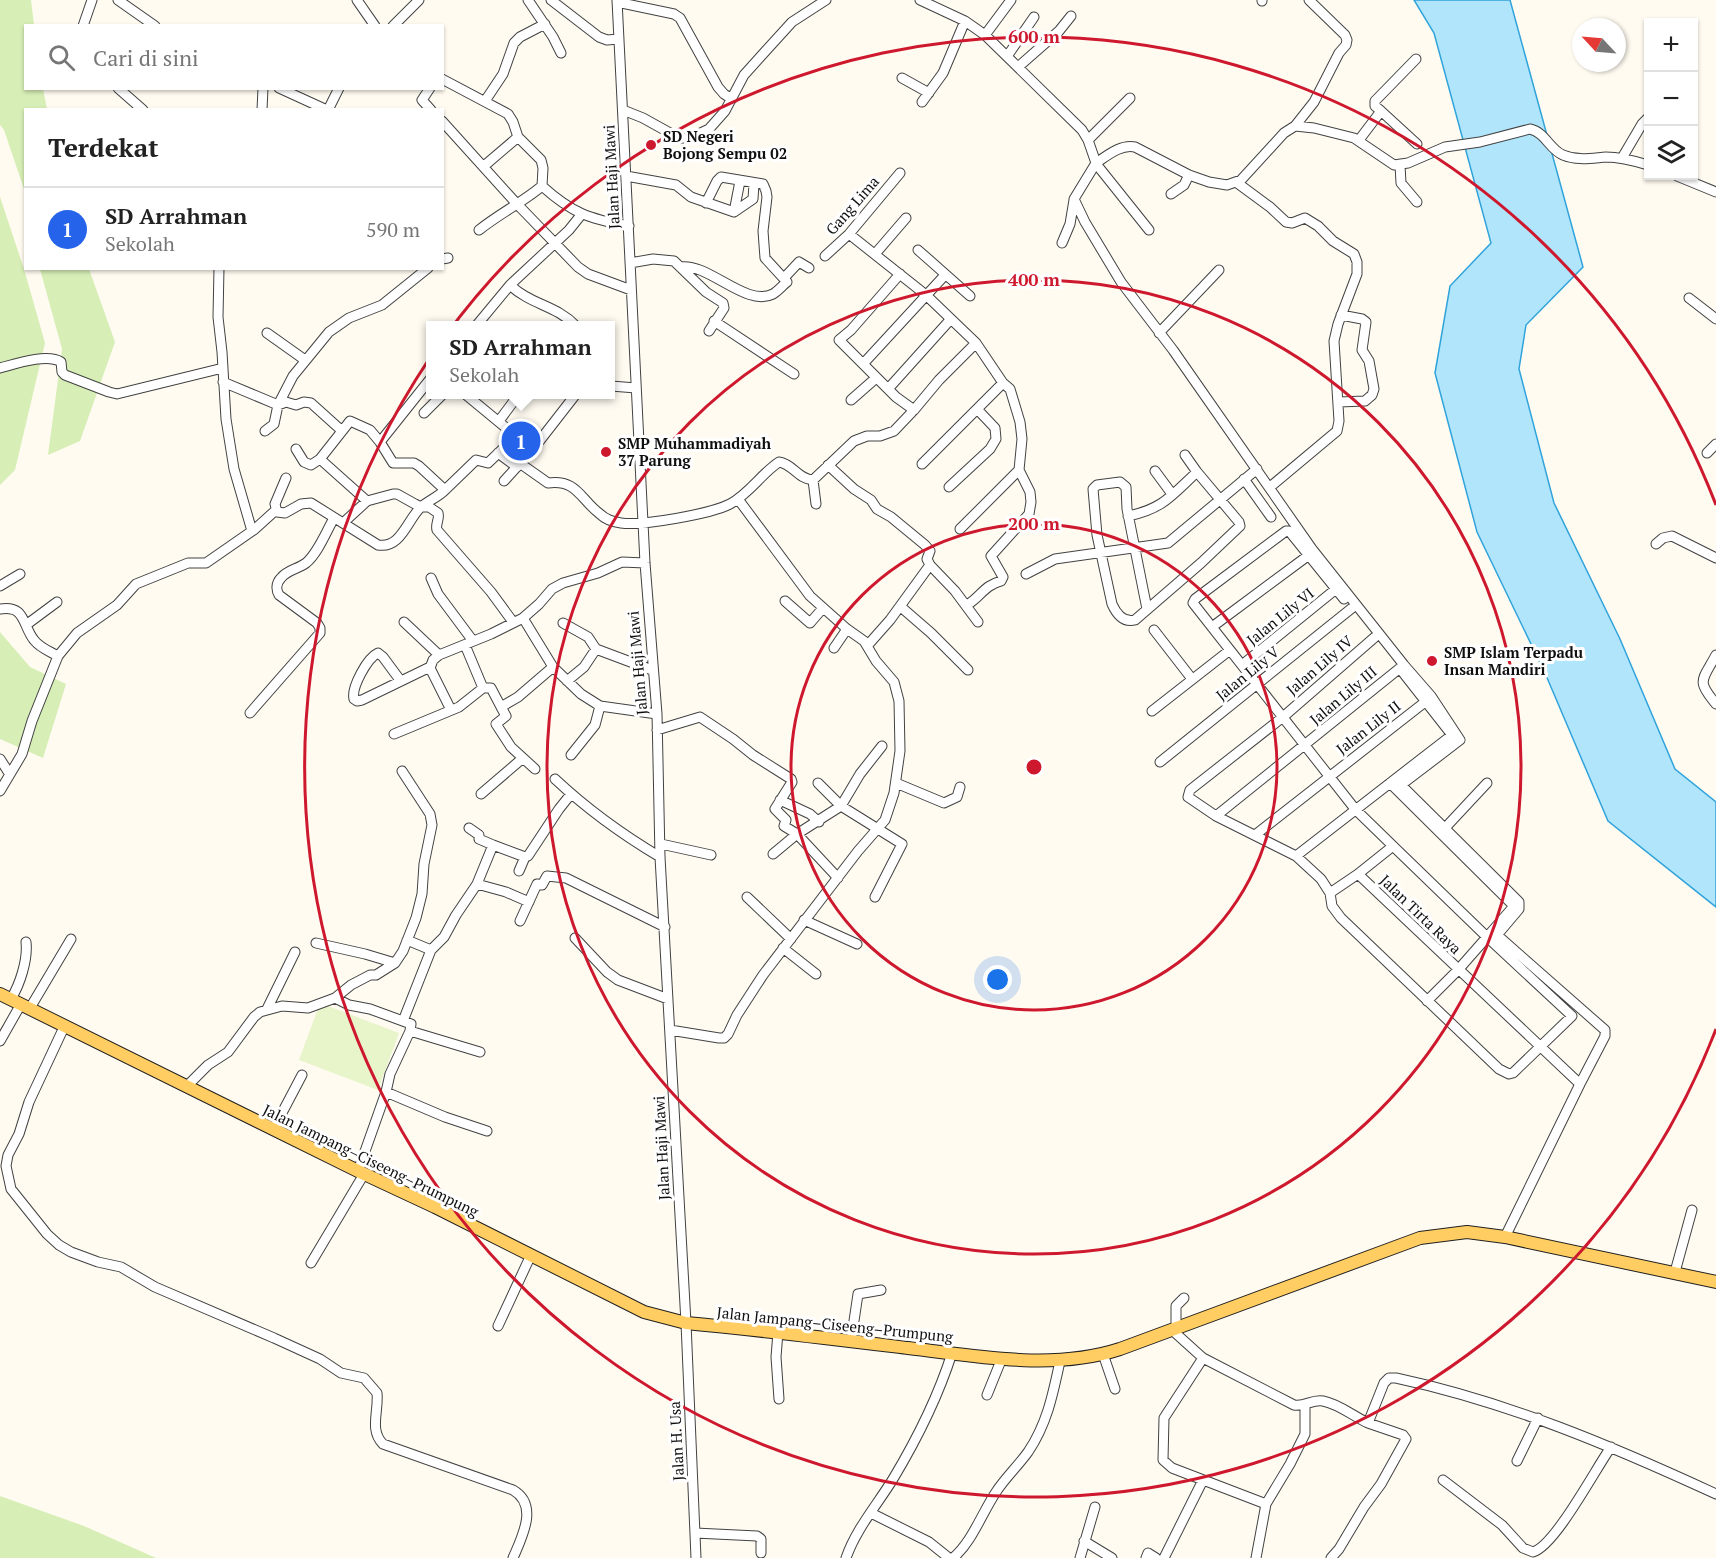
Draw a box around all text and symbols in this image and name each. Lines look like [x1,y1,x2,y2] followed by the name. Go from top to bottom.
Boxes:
[1572,18,1626,72] north arrow
[1644,18,1698,180] map controls
[1644,18,1698,72] button: +
[24,24,444,90] search box
[1008,24,1060,48] text: 600 m
[45,41,78,74] icon: search
[93,43,199,72] text: Cari di sini
[1644,72,1698,126] button: −
[598,124,624,230] street label: Jalan Haji Mawi
[663,126,787,163] place label: SD Negeri Bojong Sempu 02
[1644,126,1698,180] button: layers
[48,130,159,164] text: Terdekat
[644,138,658,152] marker: SD Negeri Bojong Sempu 02
[821,171,883,239] street label: Gang Lima
[105,201,247,230] text: SD Arrahman
[62,216,73,243] text: 1
[366,216,420,243] text: 590 m
[105,230,175,257] text: Sekolah
[1008,267,1060,291] text: 400 m
[426,321,615,399] popup
[449,332,592,361] text: SD Arrahman
[449,361,519,388] text: Sekolah
[502,418,540,464] pin: 1
[618,433,772,470] place label: SMP Muhammadiyah 37 Parung
[599,445,613,459] marker: SMP Muhammadiyah 37 Parung
[1008,511,1060,535] text: 200 m
[1242,583,1318,649] street label: Jalan Lily VI
[622,610,652,716] street label: Jalan Haji Mawi
[1282,630,1357,699] street label: Jalan Lily IV
[1211,641,1283,705] street label: Jalan Lily V
[1444,642,1584,679] place label: SMP Islam Terpadu Insan Mandiri
[1425,654,1439,668] marker: SMP Islam Terpadu Insan Mandiri
[1306,662,1380,728] street label: Jalan Lily III
[1332,696,1404,758] street label: Jalan Lily II
[1024,757,1044,777] centre of rings
[1376,870,1466,958] street label: Jalan Tirta Raya
[983,965,1012,994] your location
[648,1095,674,1201] street label: Jalan Haji Mawi
[260,1099,483,1221] street label: Jalan Jampang–Ciseeng–Prumpung
[716,1302,955,1346] street label: Jalan Jampang–Ciseeng–Prumpung
[664,1400,688,1481] street label: Jalan H. Usa

